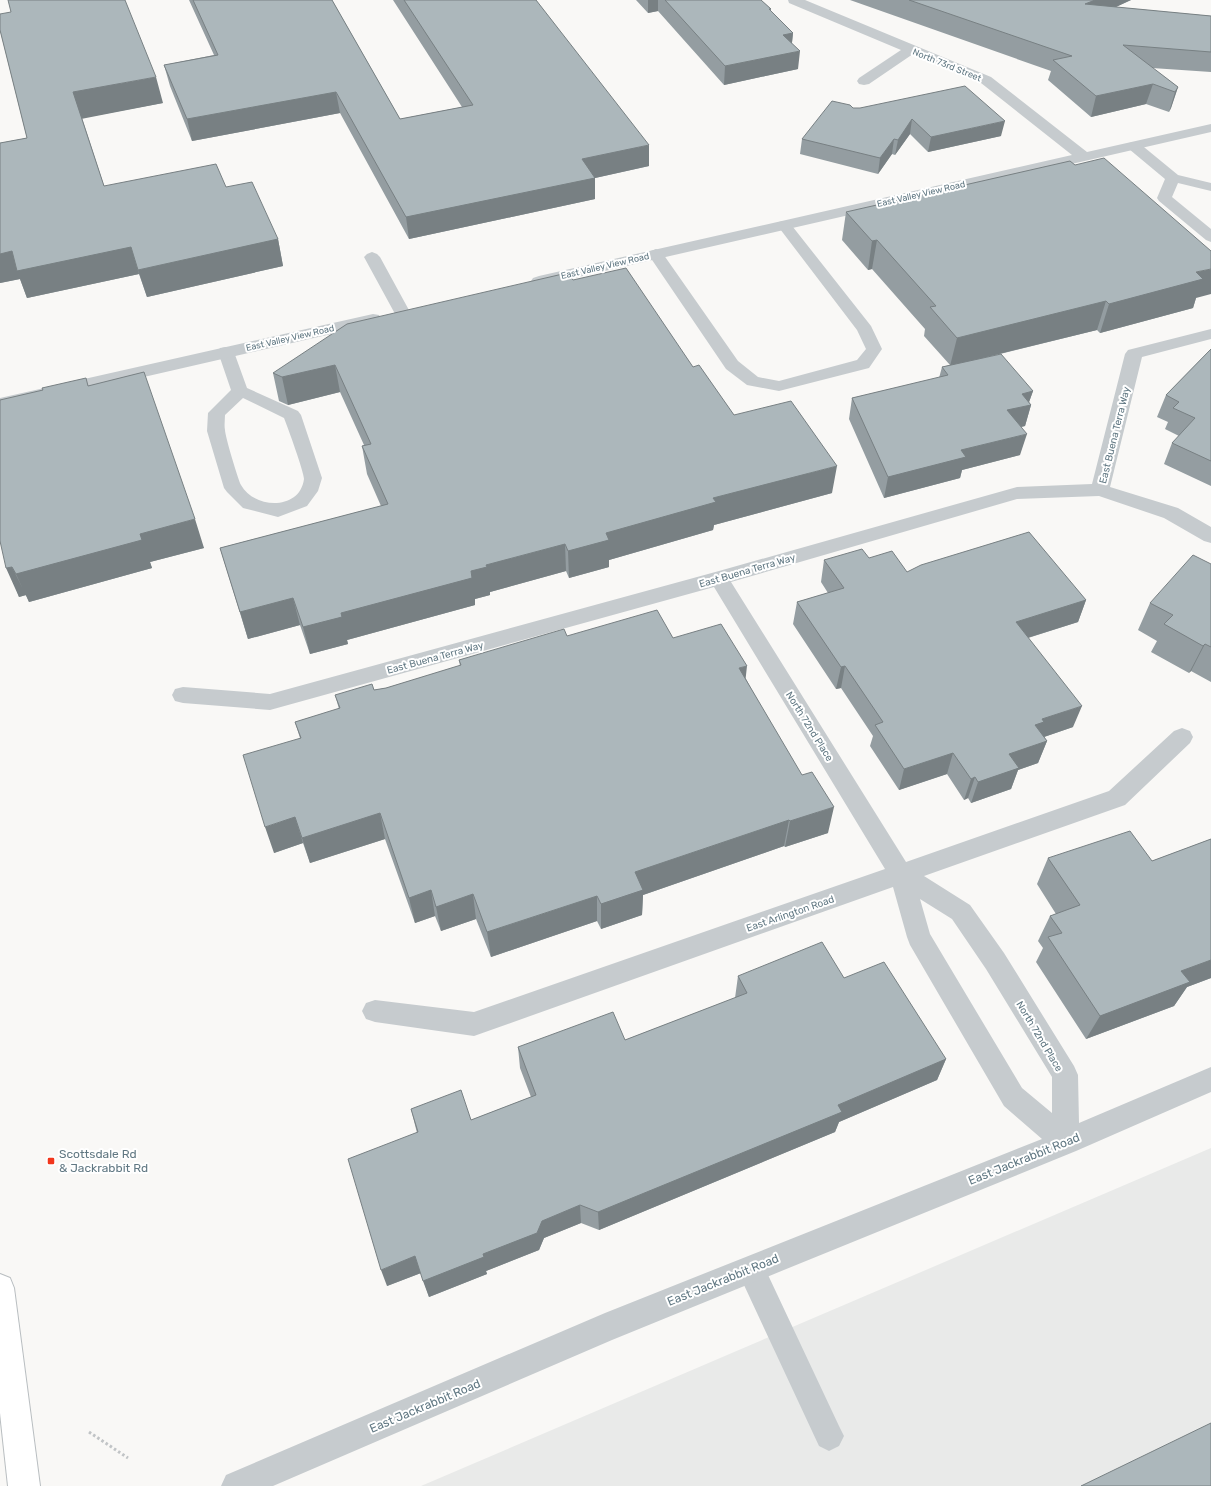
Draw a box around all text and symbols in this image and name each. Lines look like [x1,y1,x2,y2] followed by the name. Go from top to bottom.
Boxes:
[911,47,983,83] street label: North 73rd Street
[876,179,966,209] street label: East Valley View Road
[560,251,650,281] street label: East Valley View Road
[245,323,335,353] street label: East Valley View Road
[1097,385,1133,485] street label: East Buena Terra Way
[698,551,797,590] street label: East Buena Terra Way
[386,639,485,677] street label: East Buena Terra Way
[783,689,836,764] street label: North 72nd Place
[745,893,836,935] street label: East Arlington Road
[1013,999,1065,1074] street label: North 72nd Place
[966,1130,1082,1188] street label: East Jackrabbit Road
[59,1147,148,1175] place label: Scottsdale Rd & Jackrabbit Rd
[46,1156,56,1166] marker: Scottsdale Rd & Jackrabbit Rd
[665,1251,781,1309] street label: East Jackrabbit Road
[368,1376,482,1436] street label: East Jackrabbit Road

